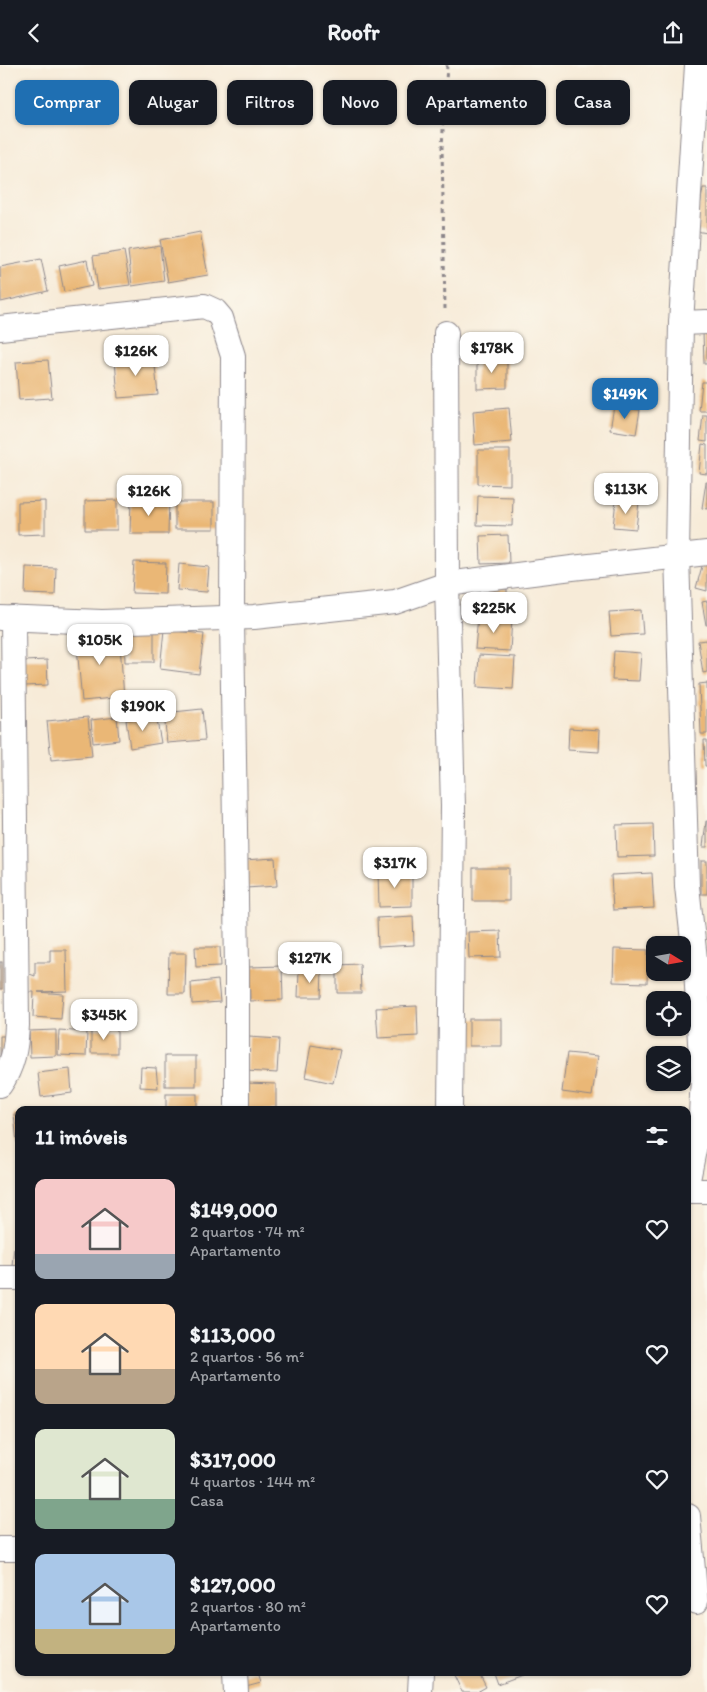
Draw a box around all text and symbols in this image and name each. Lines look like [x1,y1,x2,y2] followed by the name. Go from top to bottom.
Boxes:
[20,19,48,47] icon: back
[327,19,380,46] text: Roofr
[659,19,687,47] icon: share
[15,80,119,125] chip: Comprar
[129,80,217,125] chip: Alugar
[227,80,313,125] chip: Filtros
[323,80,397,125] chip: Novo
[407,80,546,125] chip: Apartamento
[556,80,630,125] chip: Casa
[457,331,527,374] pin: $178K
[101,335,171,377] pin: $126K
[471,338,513,357] text: $178K
[115,341,157,360] text: $126K
[590,377,660,420] pin: $149K
[603,384,647,403] text: $149K
[591,473,661,515] pin: $113K
[114,475,184,517] pin: $126K
[605,479,647,498] text: $113K
[128,481,170,500] text: $126K
[459,591,529,634] pin: $225K
[472,598,516,617] text: $225K
[65,623,135,666] pin: $105K
[78,630,122,649] text: $105K
[108,689,178,732] pin: $190K
[121,696,165,715] text: $190K
[360,847,430,889] pin: $317K
[374,853,416,872] text: $317K
[646,936,691,981] north arrow
[646,936,691,1091] map controls
[275,941,345,984] pin: $127K
[289,948,331,967] text: $127K
[646,991,691,1036] button: locate
[69,999,139,1041] pin: $345K
[81,1005,127,1024] text: $345K
[646,1046,691,1091] button: layers
[643,1122,671,1150] icon: filters
[35,1124,127,1149] text: 11 imóveis
[190,1197,278,1222] text: $149,000
[75,1199,135,1259] icon: home
[643,1215,671,1243] icon: heart
[190,1222,305,1241] text: 2 quartos · 74 m²
[190,1241,281,1260] text: Apartamento
[190,1322,275,1347] text: $113,000
[75,1324,135,1384] icon: home
[643,1340,671,1368] icon: heart
[190,1347,304,1366] text: 2 quartos · 56 m²
[190,1366,281,1385] text: Apartamento
[190,1447,276,1472] text: $317,000
[75,1449,135,1509] icon: home
[643,1465,671,1493] icon: heart
[190,1472,315,1491] text: 4 quartos · 144 m²
[190,1491,224,1510] text: Casa
[190,1572,276,1597] text: $127,000
[75,1574,135,1634] icon: home
[643,1590,671,1618] icon: heart
[190,1597,306,1616] text: 2 quartos · 80 m²
[190,1616,281,1635] text: Apartamento

